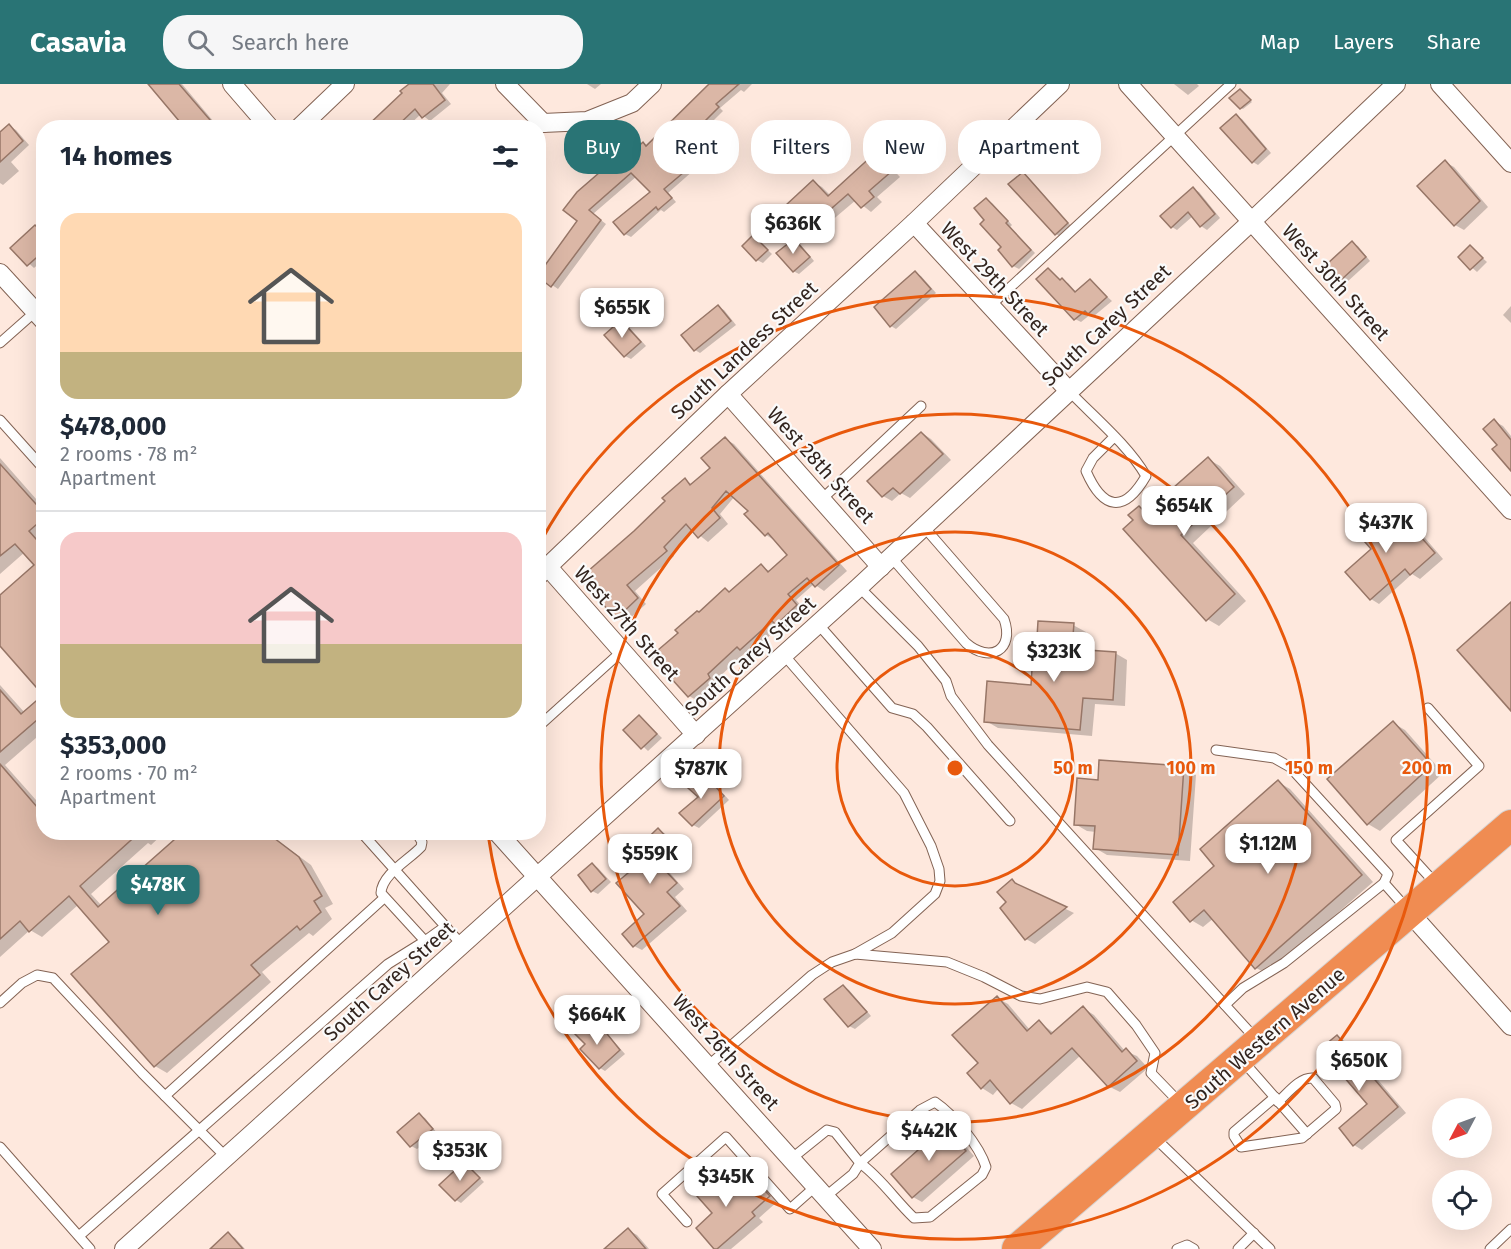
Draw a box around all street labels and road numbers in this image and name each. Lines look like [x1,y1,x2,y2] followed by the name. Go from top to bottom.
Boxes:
[936,217,1055,342] street label: West 29th Street
[1277,219,1395,346] street label: West 30th Street
[1036,259,1176,391] street label: South Carey Street
[666,275,823,424] street label: South Landess Street
[762,402,880,529] street label: West 28th Street
[569,561,685,686] street label: West 27th Street
[680,590,821,721] street label: South Carey Street
[319,915,460,1046] street label: South Carey Street
[1180,962,1350,1114] street label: South Western Avenue
[668,989,785,1116] street label: West 26th Street

